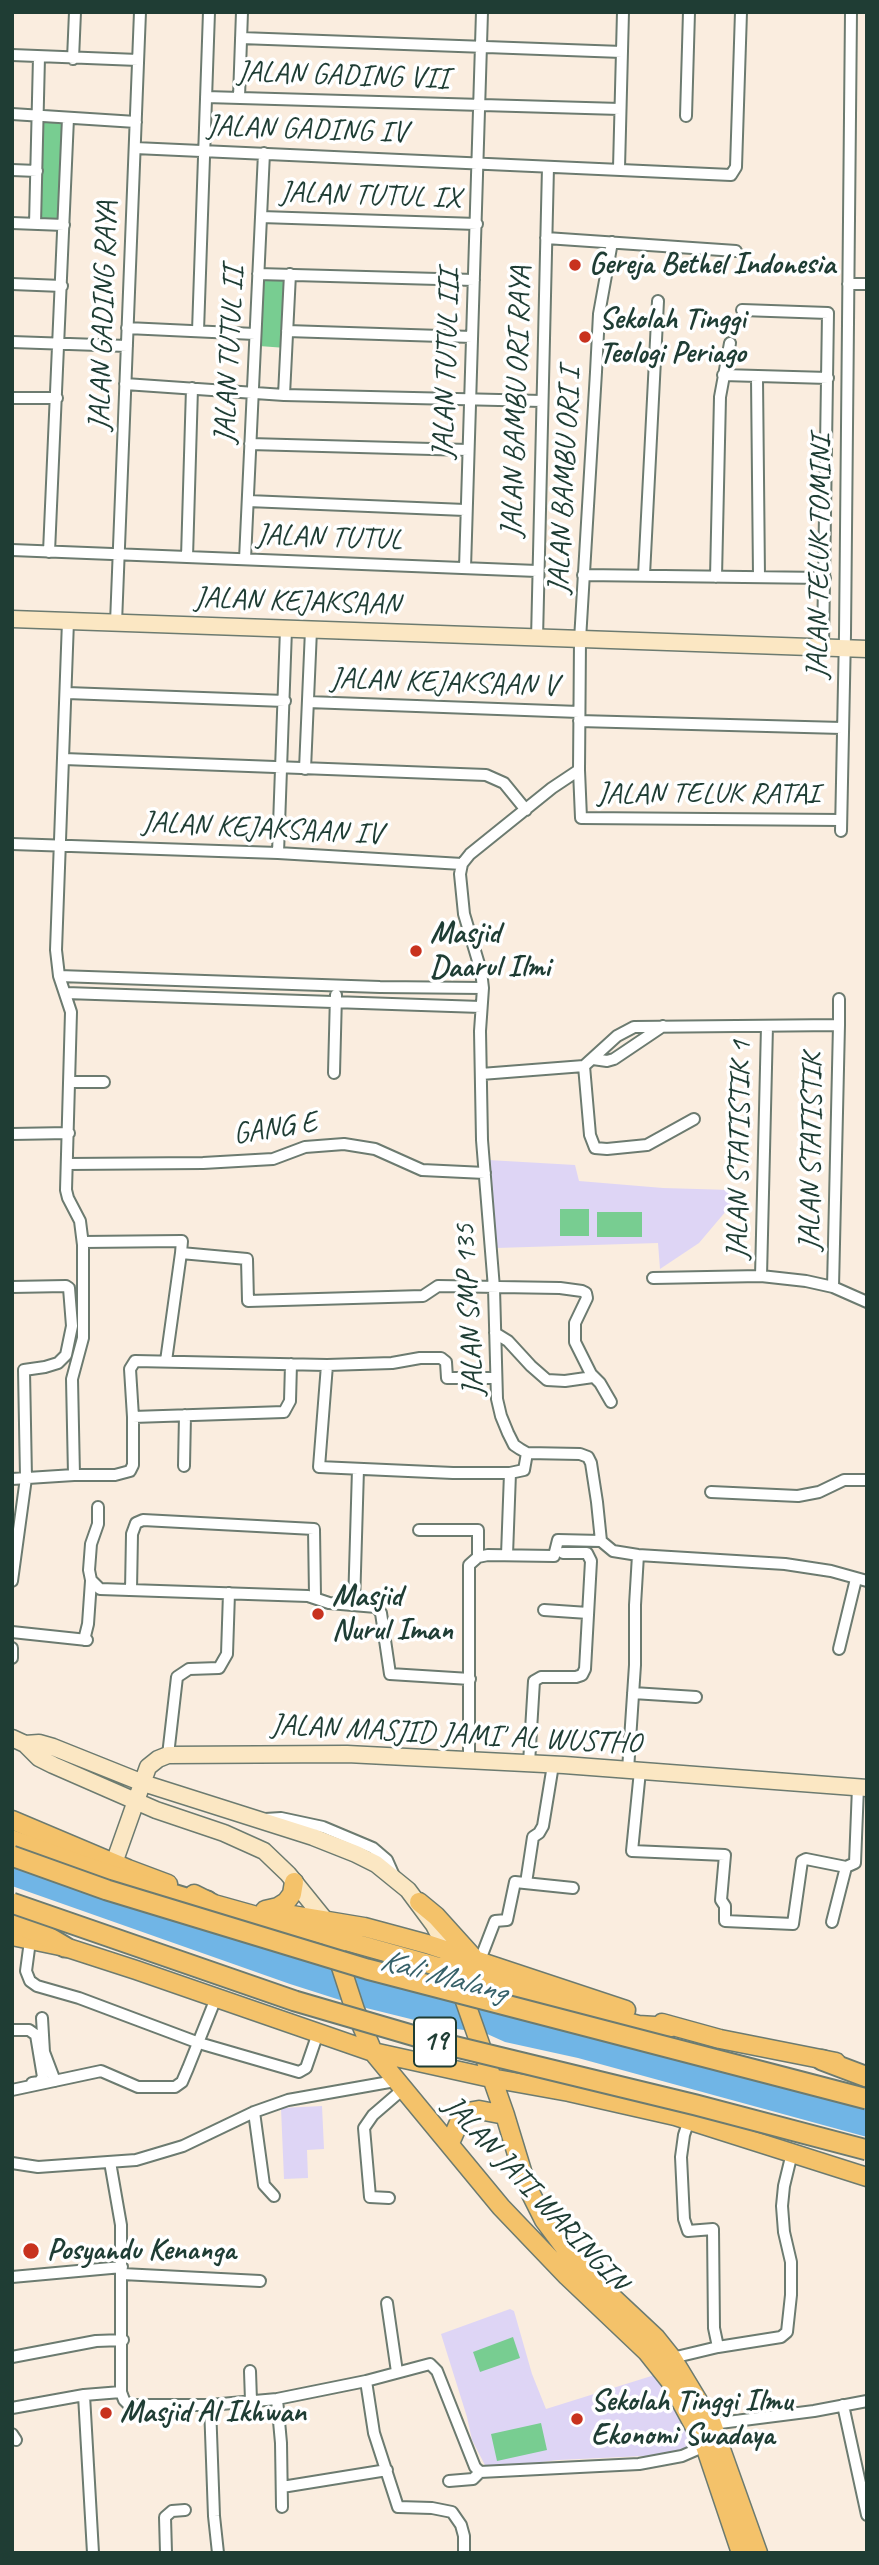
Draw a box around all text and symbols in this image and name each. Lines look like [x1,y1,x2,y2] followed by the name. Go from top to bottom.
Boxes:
[237,54,449,98] street label: JALAN GADING VII
[206,109,408,151] street label: JALAN GADING IV
[279,175,461,217] street label: JALAN TUTUL IX
[82,201,126,431] street label: JALAN GADING RAYA
[589,247,835,283] place label: Gereja Bethel Indonesia
[567,257,583,273] marker: Gereja Bethel Indonesia
[207,265,253,445] street label: JALAN TUTUL II
[494,266,540,538] street label: JALAN BAMBU ORI RAYA
[426,269,468,459] street label: JALAN TUTUL III
[599,302,746,372] place label: Sekolah Tinggi Teologi Periago
[577,329,593,345] marker: Sekolah Tinggi Teologi Periago
[541,367,589,595] street label: JALAN BAMBU ORI I
[800,435,840,679] street label: JALAN TELUK TOMINI
[256,517,402,559] street label: JALAN TUTUL
[194,580,400,624] street label: JALAN KEJAKSAAN
[330,661,558,705] street label: JALAN KEJAKSAAN V
[597,776,819,812] street label: JALAN TELUK RATAI
[141,805,383,853] street label: JALAN KEJAKSAAN IV
[430,916,550,986] place label: Masjid Daarul Ilmi
[408,943,424,959] marker: Masjid Daarul Ilmi
[720,1040,760,1260] street label: JALAN STATISTIK 1
[792,1053,832,1251] street label: JALAN STATISTIK
[231,1105,319,1153] street label: GANG E
[448,1223,492,1397] street label: JALAN SMP 135
[332,1579,453,1650] place label: Masjid Nurul Iman
[310,1606,326,1622] marker: Masjid Nurul Iman
[270,1707,642,1763] street label: JALAN MASJID JAMI' AL WUSTHO
[376,1942,510,2012] water label: Kali Malang
[414,2018,456,2066] road number: 19
[435,2089,635,2299] street label: JALAN JATI WARINGIN
[47,2233,236,2269] place label: Posyandu Kenanga
[21,2241,41,2261] marker: Posyandu Kenanga
[591,2384,792,2454] place label: Sekolah Tinggi Ilmu Ekonomi Swadaya
[120,2395,306,2431] place label: Masjid Al Ikhwan
[98,2405,114,2421] marker: Masjid Al Ikhwan
[569,2411,585,2427] marker: Sekolah Tinggi Ilmu Ekonomi Swadaya

